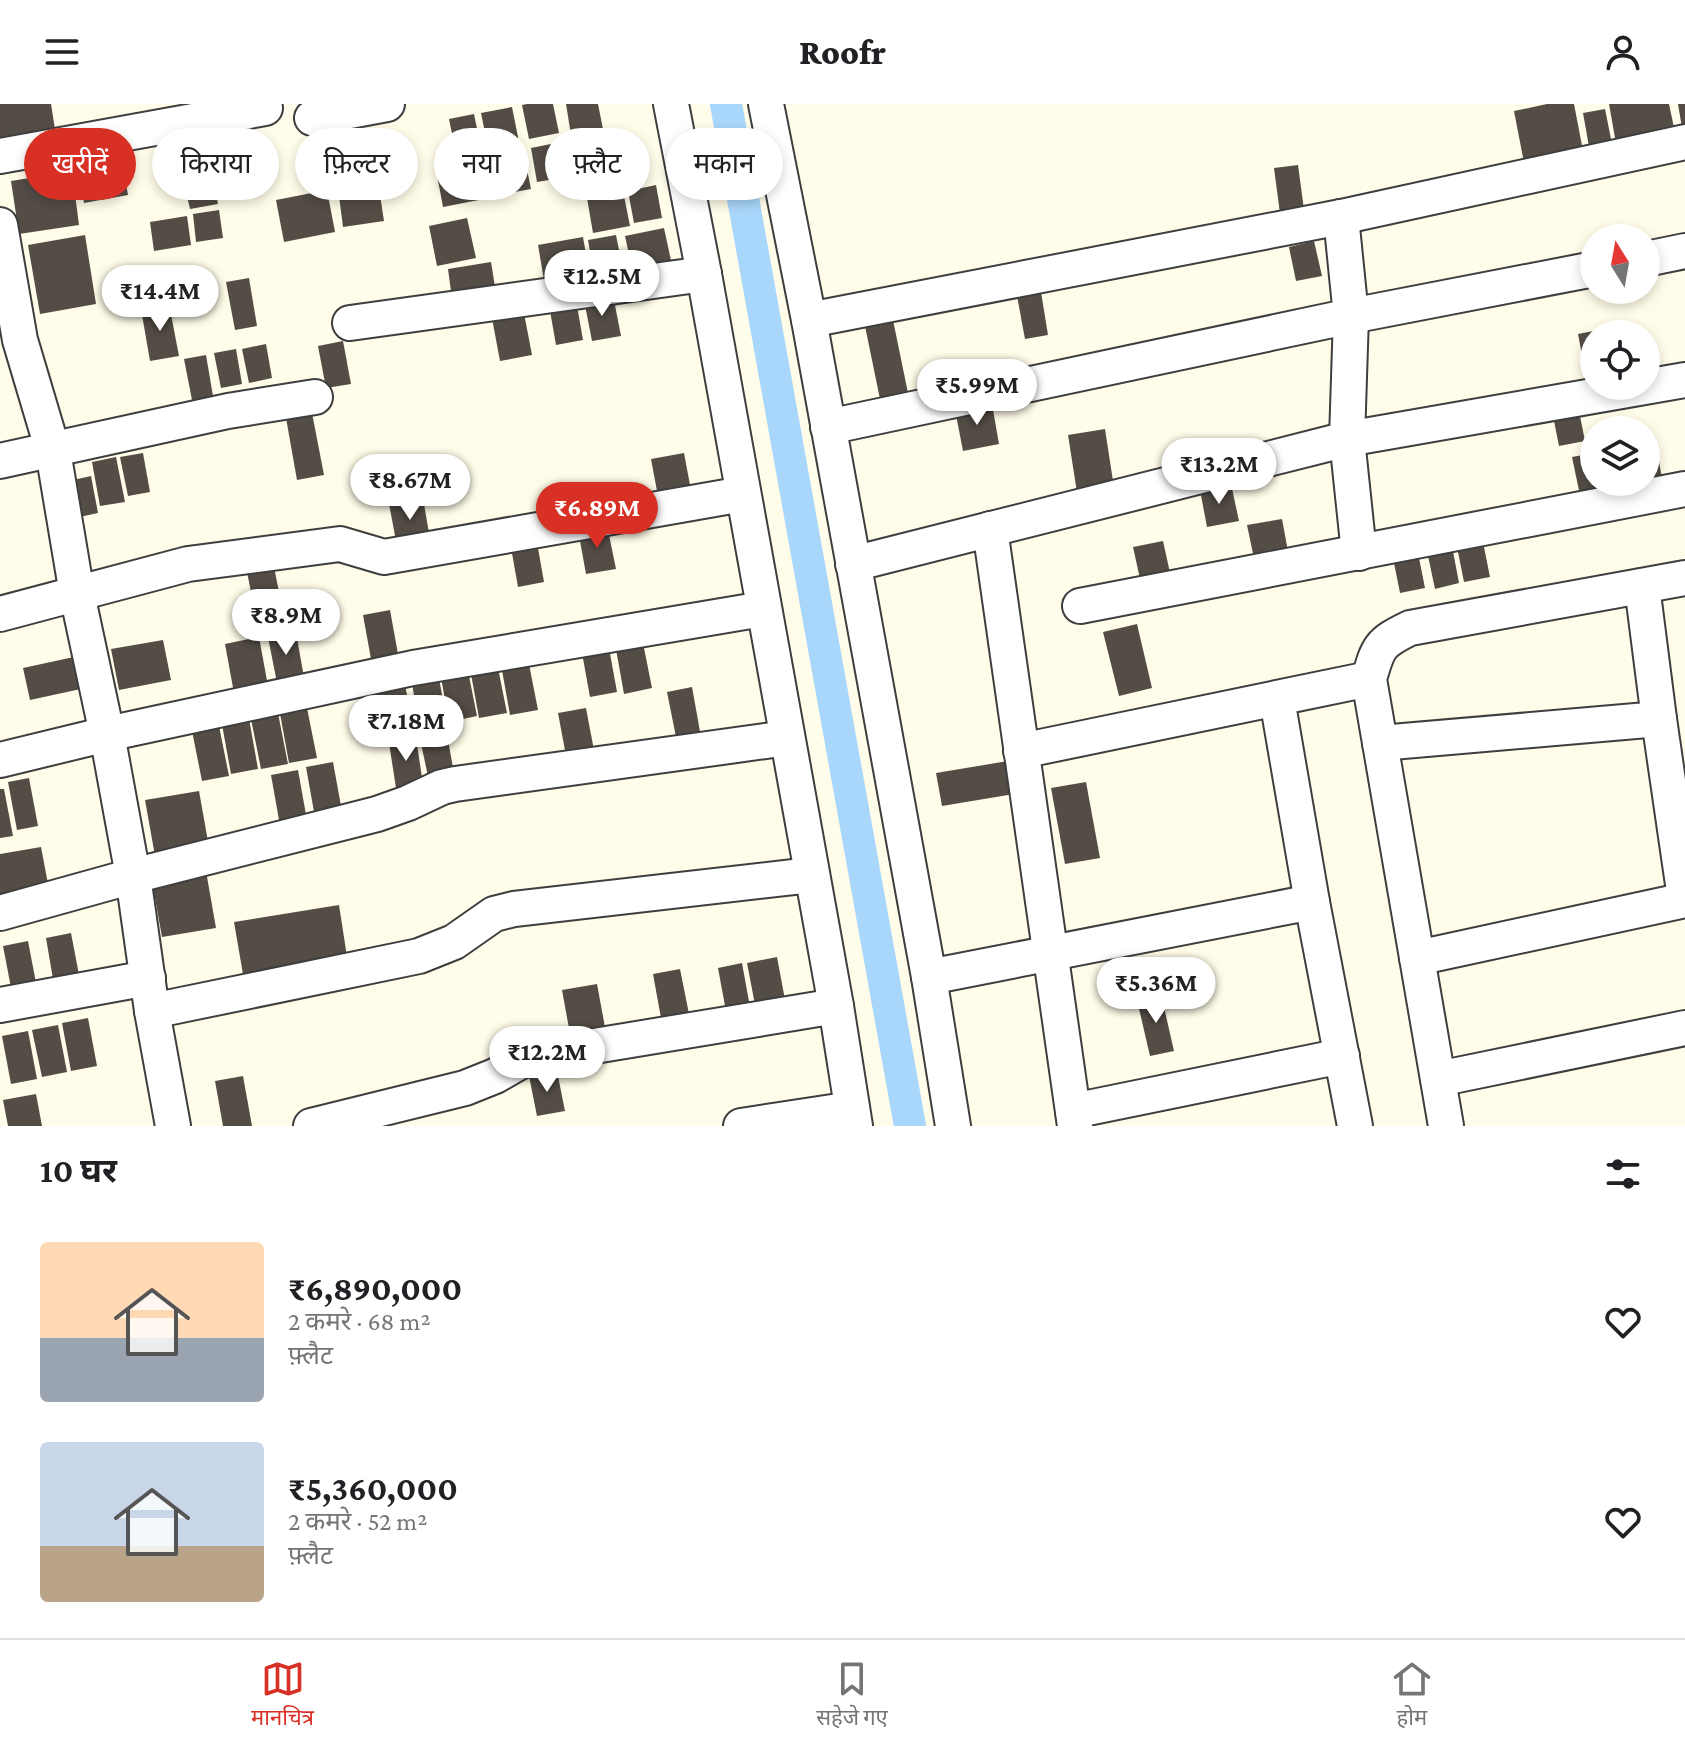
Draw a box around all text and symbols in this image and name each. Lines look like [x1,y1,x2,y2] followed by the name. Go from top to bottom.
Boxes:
[40,30,84,74] icon: menu
[1601,30,1645,74] icon: person
[799,32,886,72] text: Roofr
[24,128,136,200] chip: खरीदें
[152,128,279,200] chip: किराया
[295,128,418,200] chip: फ़िल्टर
[434,128,529,200] chip: नया
[545,128,650,200] chip: फ़्लैट
[666,128,783,200] chip: मकान
[1580,224,1660,304] north arrow
[1580,224,1660,496] map controls
[537,250,667,318] pin: ₹12.5M
[562,261,642,290] text: ₹12.5M
[95,265,225,333] pin: ₹14.4M
[120,276,200,305] text: ₹14.4M
[1580,320,1660,400] button: locate
[912,359,1042,427] pin: ₹5.99M
[935,370,1019,399] text: ₹5.99M
[1580,416,1660,496] button: layers
[1154,438,1284,506] pin: ₹13.2M
[1179,449,1259,478] text: ₹13.2M
[345,454,475,522] pin: ₹8.67M
[368,465,452,494] text: ₹8.67M
[532,482,662,550] pin: ₹6.89M
[554,493,640,522] text: ₹6.89M
[230,589,342,657] pin: ₹8.9M
[250,600,322,629] text: ₹8.9M
[341,695,471,763] pin: ₹7.18M
[367,706,445,735] text: ₹7.18M
[1091,957,1221,1025] pin: ₹5.36M
[1115,968,1197,997] text: ₹5.36M
[482,1026,612,1094] pin: ₹12.2M
[507,1037,587,1066] text: ₹12.2M
[40,1152,117,1189] text: 10 घर
[1601,1152,1645,1196] icon: filters
[288,1270,462,1307] text: ₹6,890,000
[104,1274,200,1370] icon: home
[1601,1300,1645,1344] icon: heart
[288,1307,431,1336] text: 2 कमरे · 68 m²
[288,1341,333,1370] text: फ़्लैट
[288,1470,458,1507] text: ₹5,360,000
[104,1474,200,1570] icon: home
[1601,1500,1645,1544] icon: heart
[288,1507,427,1536] text: 2 कमरे · 52 m²
[288,1541,333,1570] text: फ़्लैट
[251,1657,314,1734] tab: मानचित्र
[816,1657,888,1734] tab: सहेजे गए
[1390,1657,1434,1734] tab: होम

